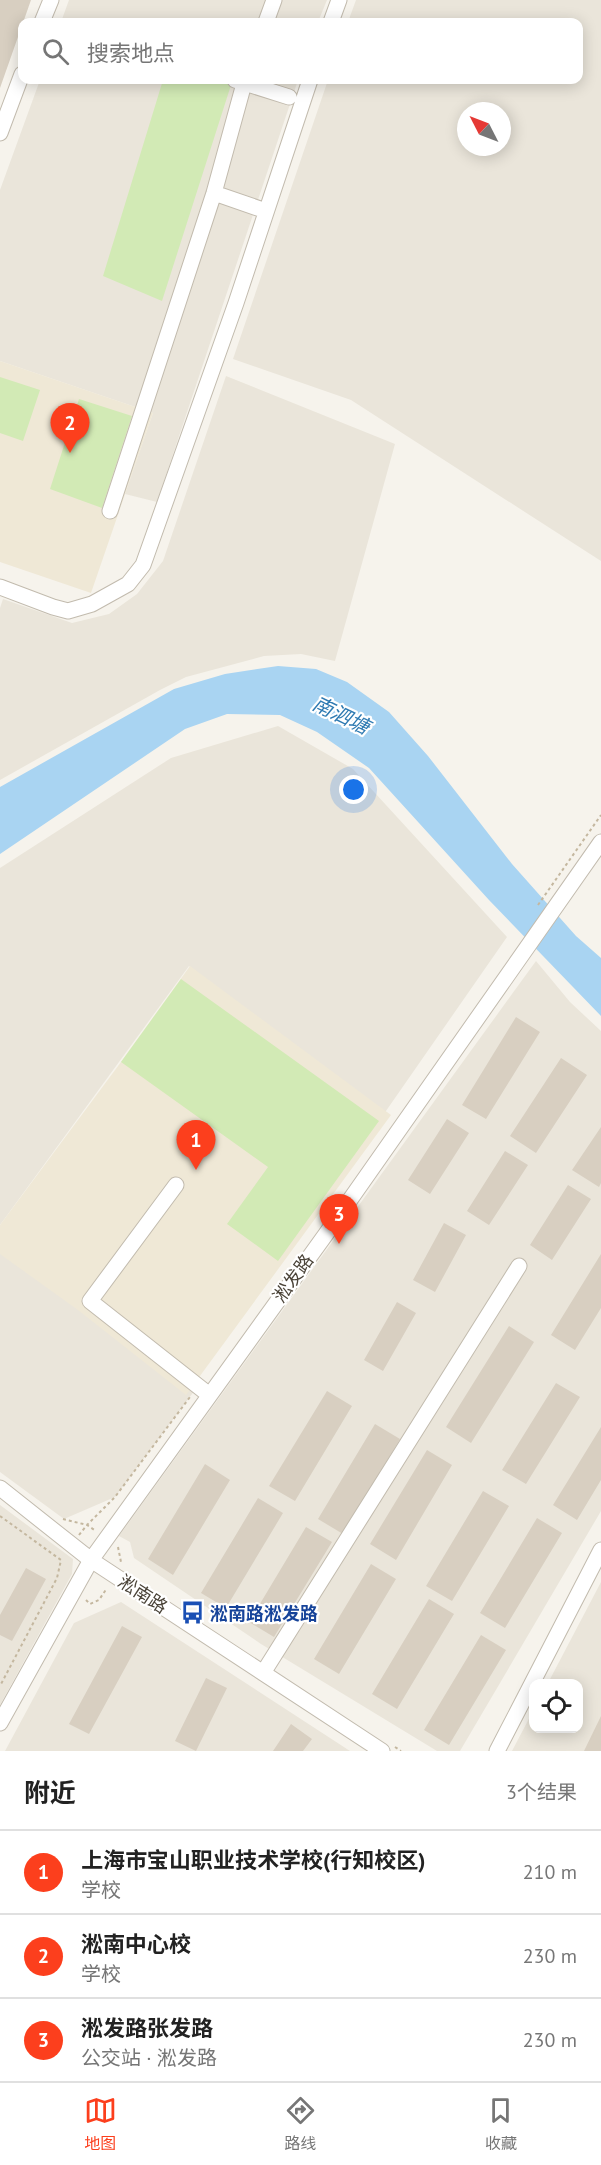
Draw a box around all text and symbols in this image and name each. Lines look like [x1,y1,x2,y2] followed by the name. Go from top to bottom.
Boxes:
[18,18,583,84] search box
[39,35,72,68] icon: search
[87,39,175,67] text: 搜索地点
[457,102,511,156] north arrow
[50,404,90,453] pin: 2
[308,690,376,741] water label: 南泗塘
[339,775,368,804] your location
[176,1120,216,1170] pin: 1
[320,1194,358,1244] pin: 3
[268,1249,318,1307] street label: 淞发路
[114,1570,172,1618] street label: 淞南路
[179,1600,205,1626] bus stop icon: 淞南路淞发路
[210,1602,318,1625] place label: 淞南路淞发路
[529,1679,583,1733] map controls
[529,1679,583,1733] button: locate
[24,1776,76,1809] text: 附近
[506,1779,577,1805] text: 3个结果
[81,1846,425,1874] text: 上海市宝山职业技术学校(行知校区)
[38,1859,49,1885] text: 1
[523,1859,577,1885] text: 210 m
[81,1877,121,1903] text: 学校
[81,1930,191,1958] text: 淞南中心校
[38,1943,49,1969] text: 2
[523,1943,577,1969] text: 230 m
[81,1961,121,1987] text: 学校
[81,2014,213,2042] text: 淞发路张发路
[38,2027,49,2053] text: 3
[523,2027,577,2053] text: 230 m
[81,2045,217,2071] text: 公交站 · 淞发路
[84,2094,117,2154] tab: 地图
[284,2094,317,2154] tab: 路线
[484,2094,517,2154] tab: 收藏

